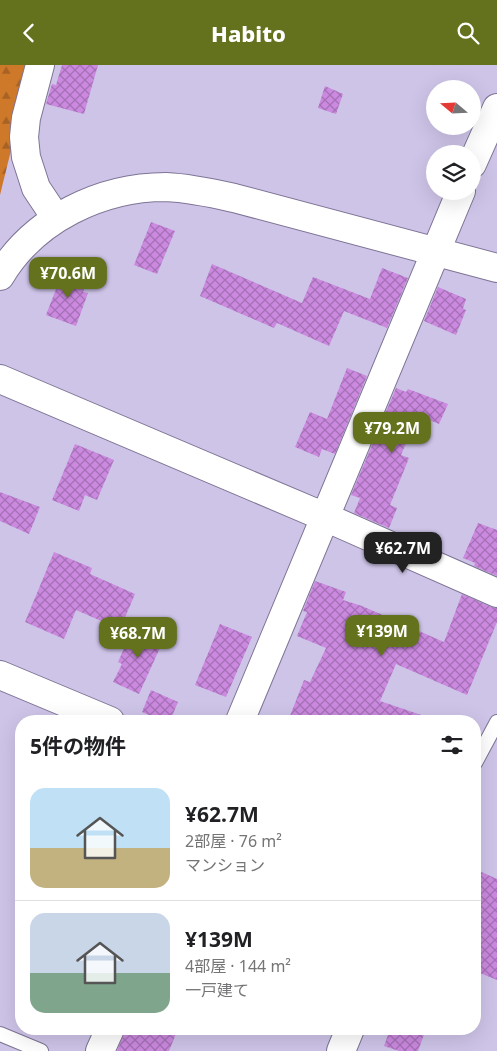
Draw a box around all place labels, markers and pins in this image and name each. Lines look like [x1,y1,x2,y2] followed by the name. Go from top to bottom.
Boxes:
[27,257,109,299] pin: ¥70.6M
[351,411,433,454] pin: ¥79.2M
[362,531,444,574] pin: ¥62.7M
[347,615,417,657] pin: ¥139M
[97,617,179,659] pin: ¥68.7M

